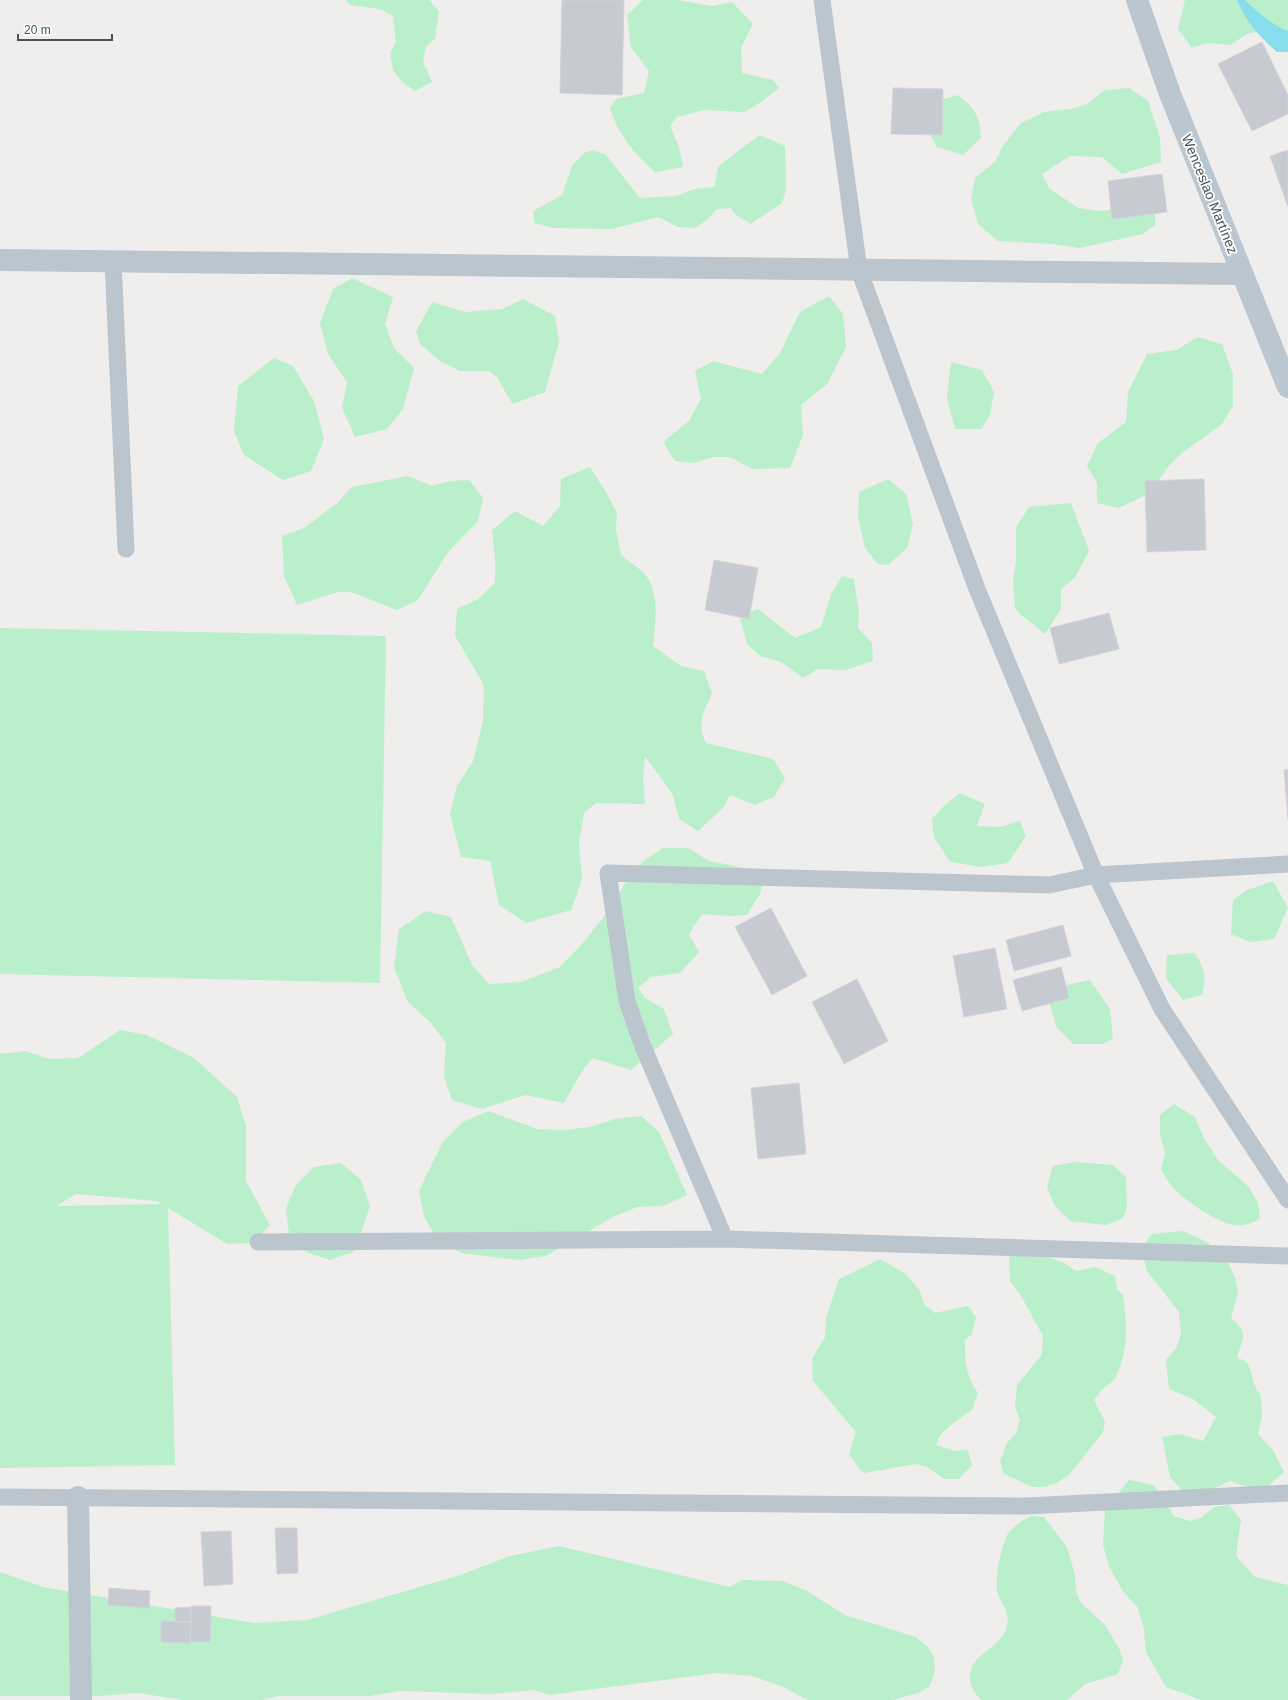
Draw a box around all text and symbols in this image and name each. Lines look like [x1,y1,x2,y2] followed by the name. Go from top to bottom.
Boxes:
[18,16,112,42] scale bar
[24,23,51,37] text: 20 m
[1179,132,1241,256] street label: Wenceslao Martínez

